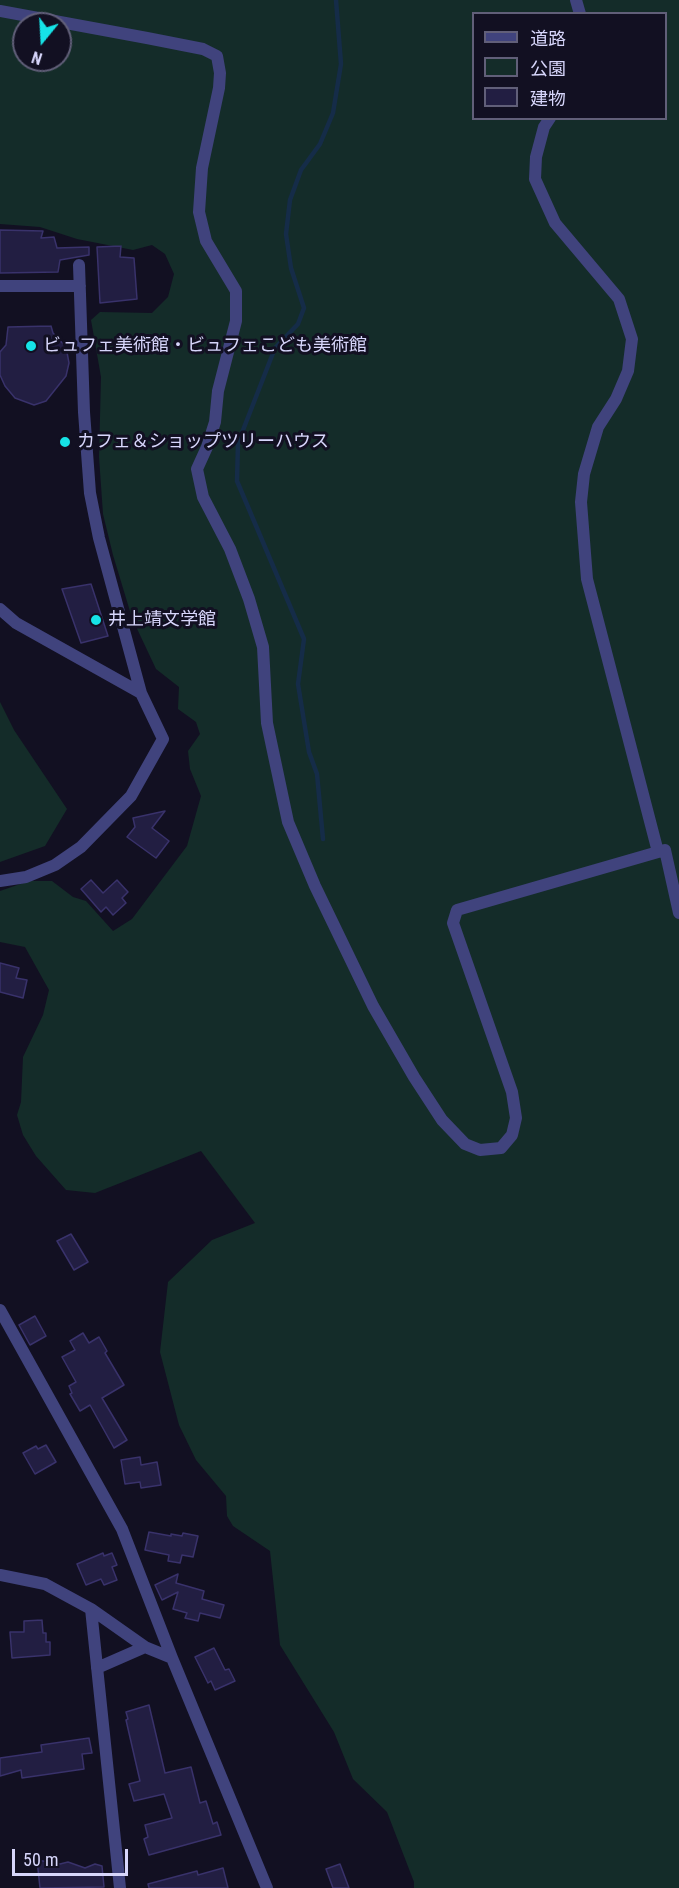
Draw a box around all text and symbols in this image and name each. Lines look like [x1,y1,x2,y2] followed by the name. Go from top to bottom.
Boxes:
[12,12,72,72] north arrow
[472,12,667,120] legend
[530,28,566,49] text: 道路
[29,47,45,68] text: N
[530,58,566,79] text: 公園
[530,88,566,109] text: 建物
[43,335,367,357] place label: ビュフェ美術館・ビュフェこども美術館
[24,339,38,353] marker: ビュフェ美術館・ビュフェこども美術館
[77,431,329,453] place label: カフェ＆ショップツリーハウス
[58,435,72,449] marker: カフェ＆ショップツリーハウス
[108,609,216,631] place label: 井上靖文学館
[89,613,103,627] marker: 井上靖文学館
[15,1837,130,1875] scale bar
[23,1849,58,1870] text: 50 m

